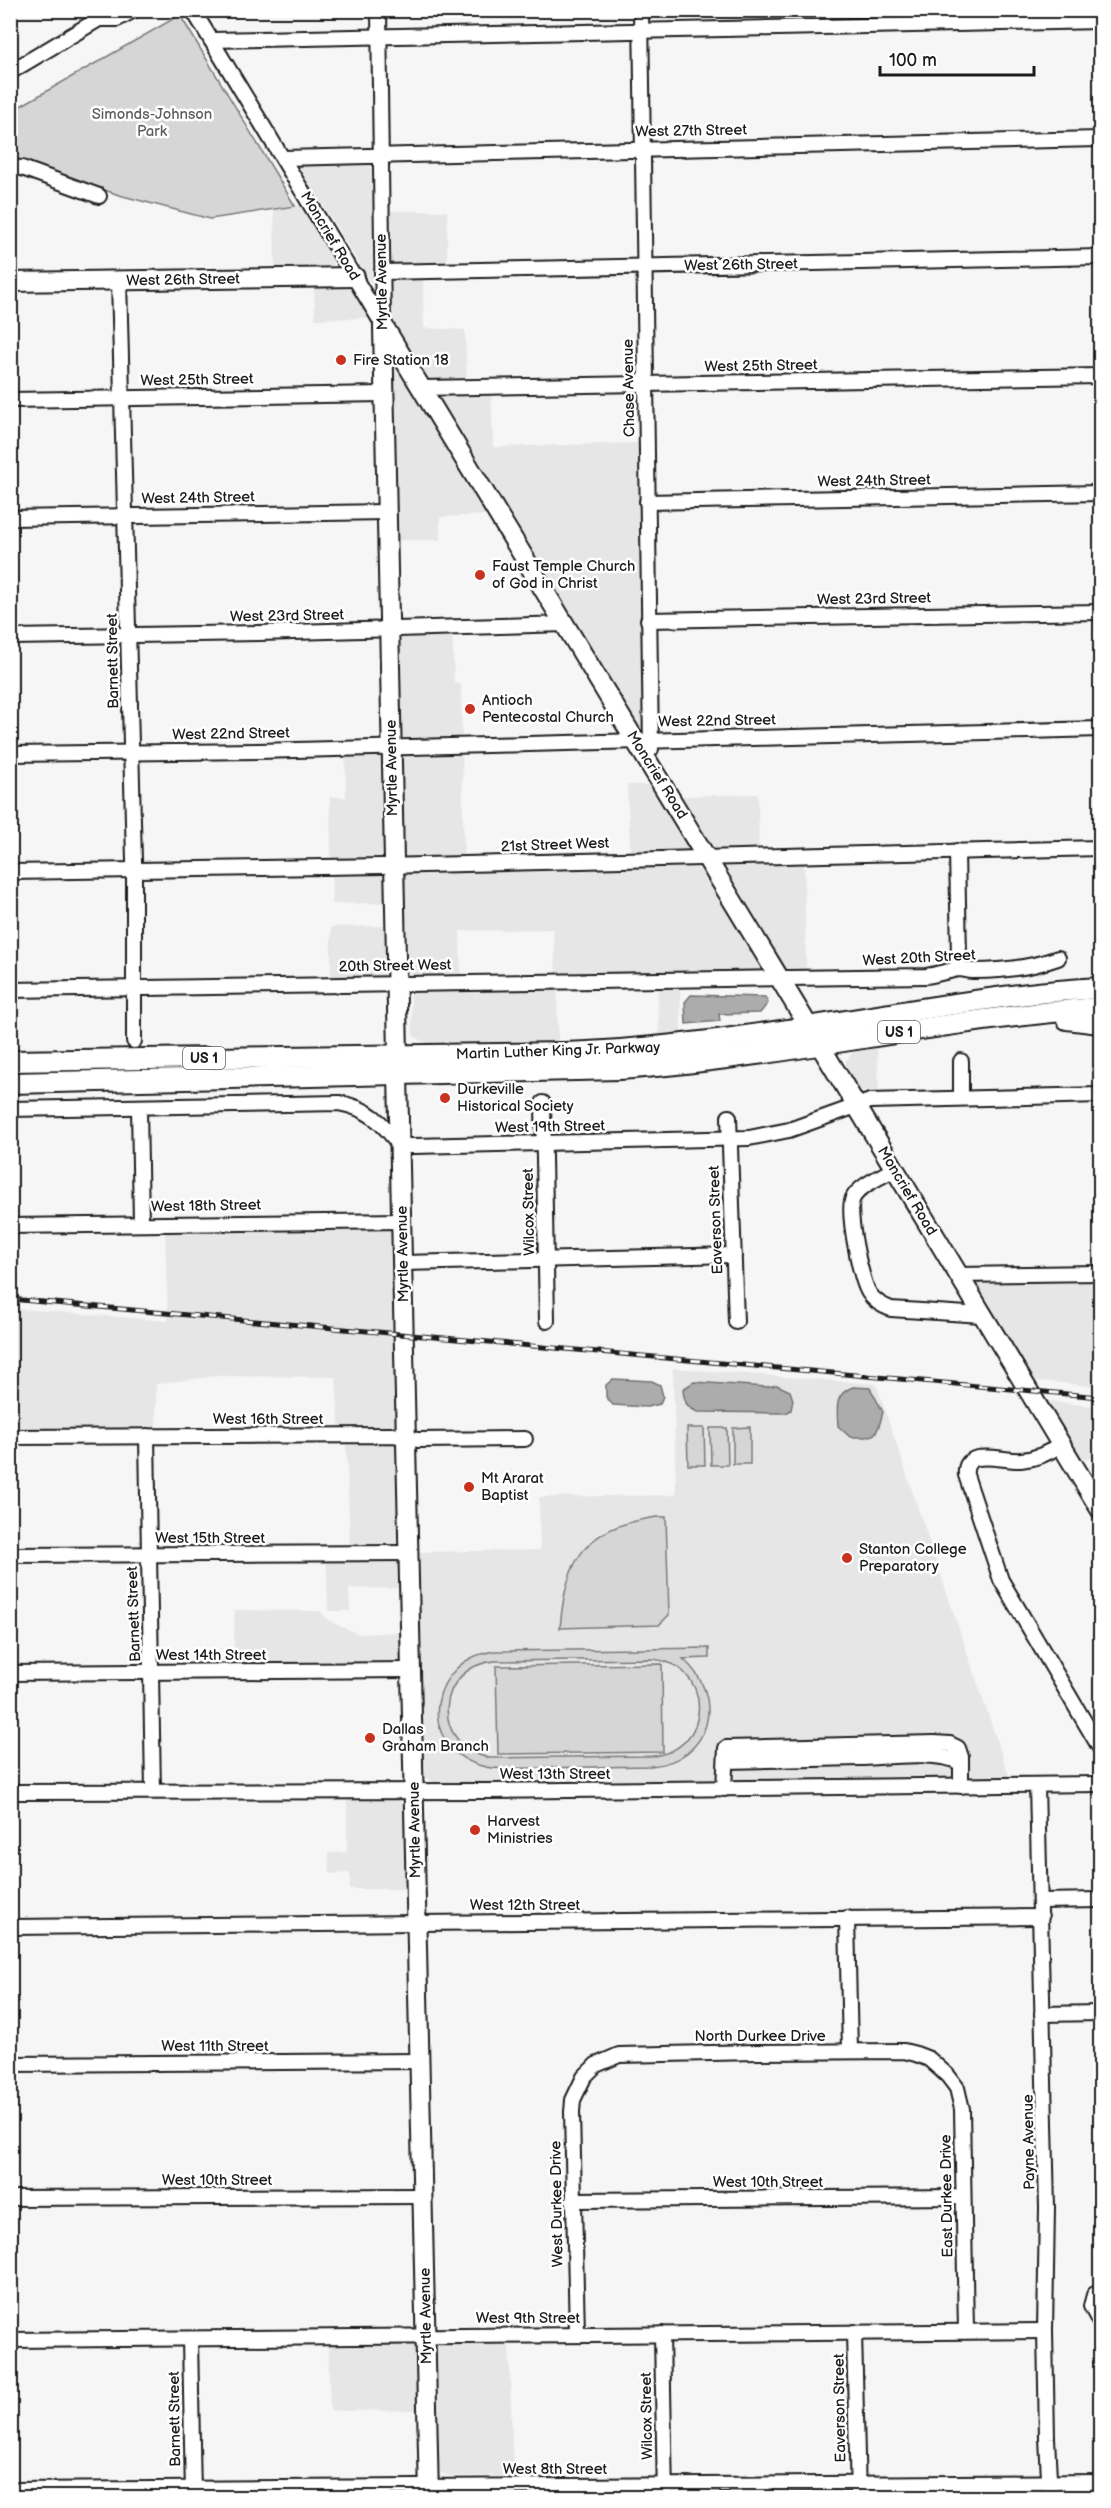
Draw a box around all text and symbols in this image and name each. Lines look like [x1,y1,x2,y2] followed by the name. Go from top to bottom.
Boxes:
[880,39,1034,77] scale bar
[889,50,937,71] text: 100 m
[92,105,212,141] park label: Simonds-Johnson Park
[635,121,747,141] street label: West 27th Street
[296,188,364,284] street label: Moncrief Road
[372,234,392,330] street label: Myrtle Avenue
[684,255,798,275] street label: West 26th Street
[126,270,240,290] street label: West 26th Street
[619,339,639,437] street label: Chase Avenue
[353,351,449,370] place label: Fire Station 18
[334,353,348,367] marker: Fire Station 18
[704,356,818,376] street label: West 25th Street
[140,370,254,390] street label: West 25th Street
[817,471,931,491] street label: West 24th Street
[141,488,255,508] street label: West 24th Street
[492,557,635,593] place label: Faust Temple Church of God in Christ
[473,568,487,582] marker: Faust Temple Church of God in Christ
[817,588,932,609] street label: West 23rd Street
[230,605,345,626] street label: West 23rd Street
[103,613,123,709] street label: Barnett Street
[482,691,614,727] place label: Antioch Pentecostal Church
[463,702,477,716] marker: Antioch Pentecostal Church
[658,710,776,732] street label: West 22nd Street
[382,720,402,816] street label: Myrtle Avenue
[172,723,290,745] street label: West 22nd Street
[622,727,692,823] street label: Moncrief Road
[500,834,610,856] street label: 21st Street West
[862,946,976,970] street label: West 20th Street
[338,956,452,976] street label: 20th Street West
[878,1021,920,1043] road number: US 1
[456,1038,661,1064] street label: Martin Luther King Jr. Parkway
[183,1047,225,1069] road number: US 1
[457,1080,574,1116] place label: Durkeville Historical Society
[438,1091,452,1105] marker: Durkeville Historical Society
[495,1117,606,1137] street label: West 19th Street
[873,1143,941,1239] street label: Moncrief Road
[705,1165,727,1275] street label: Eaverson Street
[519,1168,539,1256] street label: Wilcox Street
[151,1196,262,1216] street label: West 18th Street
[393,1206,413,1302] street label: Myrtle Avenue
[213,1410,324,1429] street label: West 16th Street
[481,1469,544,1505] place label: Mt Ararat Baptist
[462,1480,476,1494] marker: Mt Ararat Baptist
[155,1529,265,1548] street label: West 15th Street
[859,1540,967,1576] place label: Stanton College Preparatory
[840,1551,854,1565] marker: Stanton College Preparatory
[123,1565,145,1662] street label: Barnett Street
[156,1646,267,1665] street label: West 14th Street
[382,1720,489,1756] place label: Dallas Graham Branch
[363,1731,377,1745] marker: Dallas Graham Branch
[500,1765,611,1784] street label: West 13th Street
[405,1782,425,1878] street label: Myrtle Avenue
[487,1812,553,1848] place label: Harvest Ministries
[468,1823,482,1837] marker: Harvest Ministries
[470,1896,581,1915] street label: West 12th Street
[694,2027,826,2046] street label: North Durkee Drive
[161,2037,269,2056] street label: West 11th Street
[1019,2094,1039,2190] street label: Payne Avenue
[936,2134,958,2258] street label: East Durkee Drive
[546,2140,568,2268] street label: West Durkee Drive
[162,2171,273,2190] street label: West 10th Street
[713,2173,824,2192] street label: West 10th Street
[416,2268,436,2364] street label: Myrtle Avenue
[476,2309,581,2328] street label: West 9th Street
[830,2353,850,2463] street label: Eaverson Street
[165,2371,185,2467] street label: Barnett Street
[637,2372,657,2460] street label: Wilcox Street
[503,2460,608,2479] street label: West 8th Street

